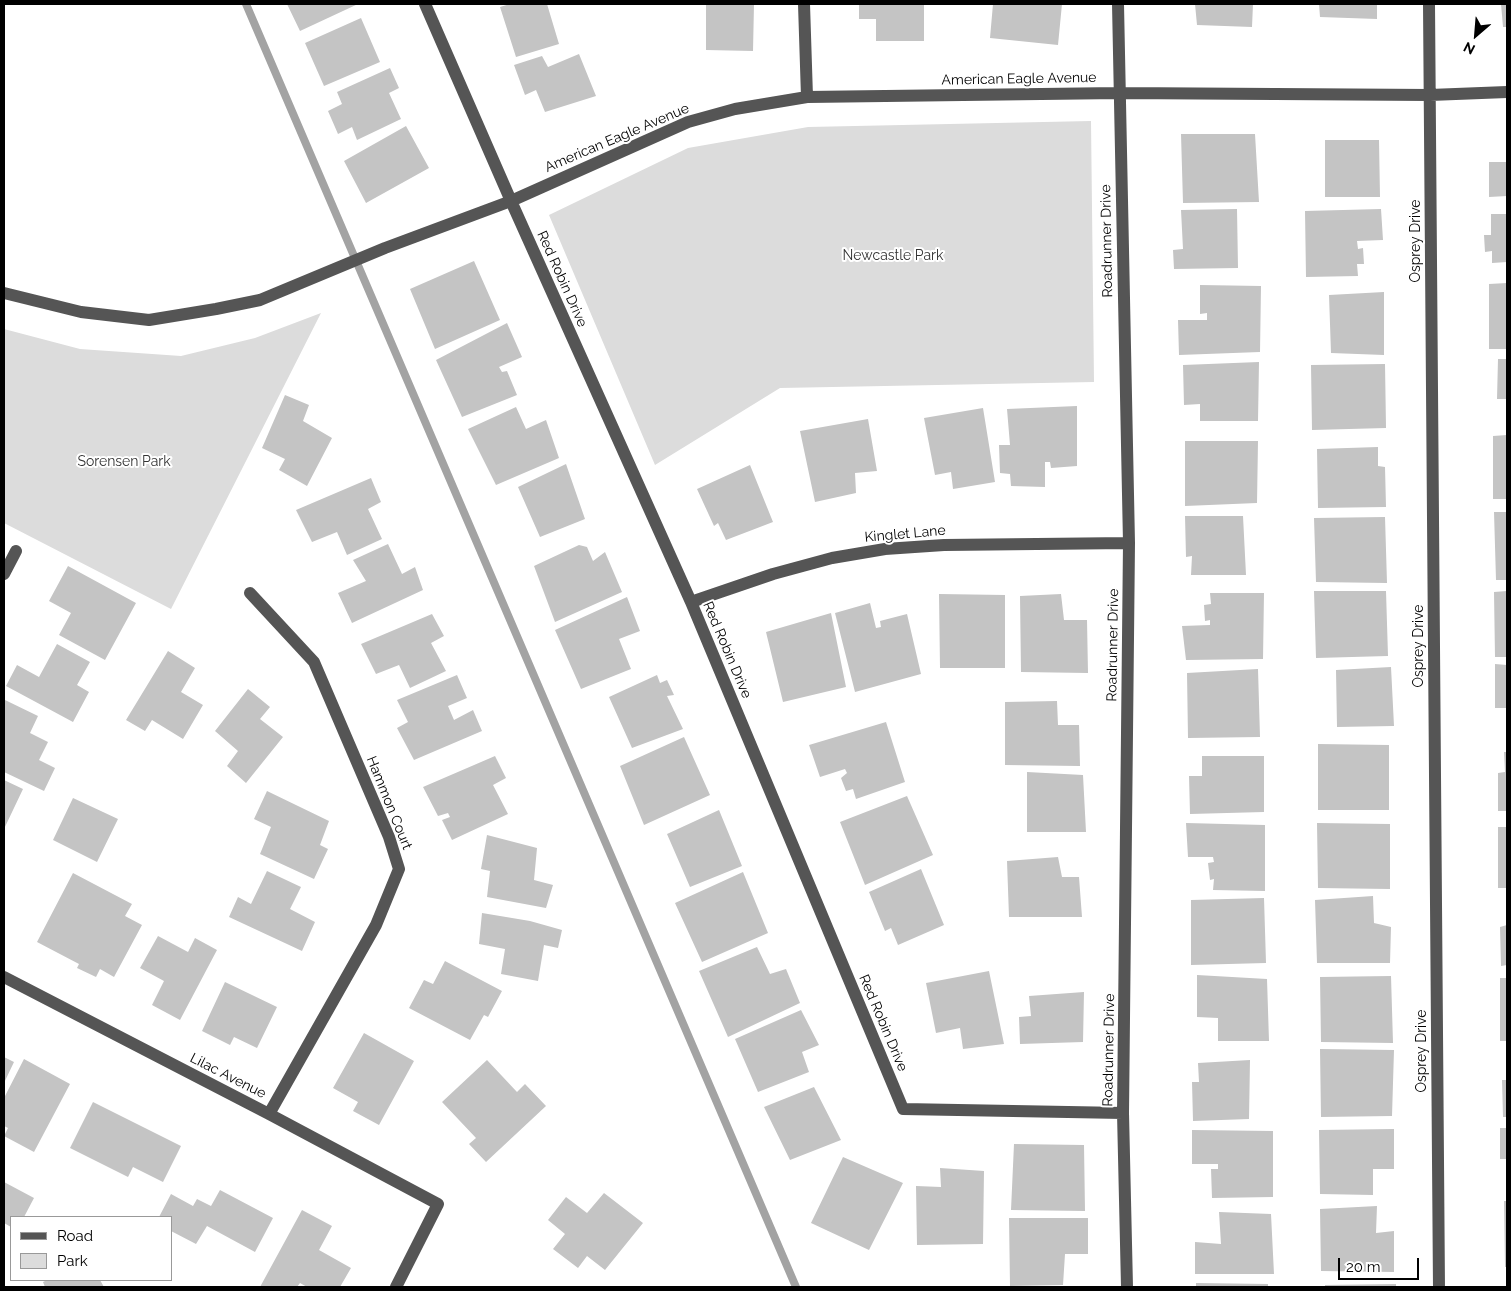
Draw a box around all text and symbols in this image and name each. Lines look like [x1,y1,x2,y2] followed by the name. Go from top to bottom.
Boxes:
[1451,10,1501,60] north arrow
[1461,39,1478,58] text: N
[941,69,1097,89] street label: American Eagle Avenue
[542,100,692,176] street label: American Eagle Avenue
[1098,184,1116,298] street label: Roadrunner Drive
[1408,199,1424,283] street label: Osprey Drive
[533,228,591,330] street label: Red Robin Drive
[843,248,943,264] park label: Newcastle Park
[77,454,171,470] park label: Sorensen Park
[864,522,946,546] street label: Kinglet Lane
[1104,588,1122,702] street label: Roadrunner Drive
[699,599,755,701] street label: Red Robin Drive
[1411,604,1427,688] street label: Osprey Drive
[363,754,415,852] street label: Hammon Court
[855,972,911,1074] street label: Red Robin Drive
[1100,993,1118,1107] street label: Roadrunner Drive
[1414,1009,1430,1093] street label: Osprey Drive
[187,1050,269,1102] street label: Lilac Avenue
[10,1216,172,1281] legend
[57,1227,93,1245] text: Road
[1341,1248,1422,1280] scale bar
[57,1252,88,1270] text: Park
[1346,1258,1381,1276] text: 20 m

